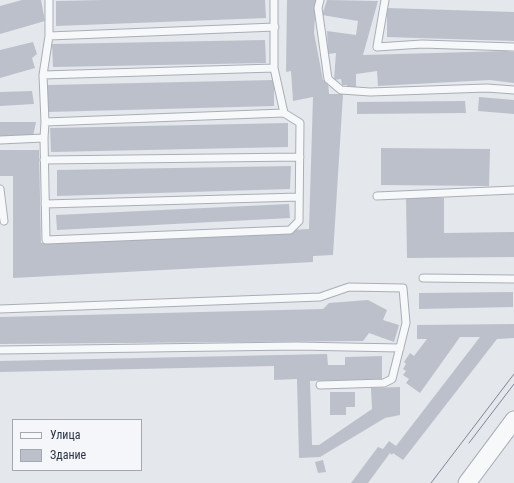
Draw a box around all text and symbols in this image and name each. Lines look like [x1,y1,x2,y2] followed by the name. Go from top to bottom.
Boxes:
[12,419,142,471] legend
[50,428,80,442] text: Улица
[50,448,86,462] text: Здание

